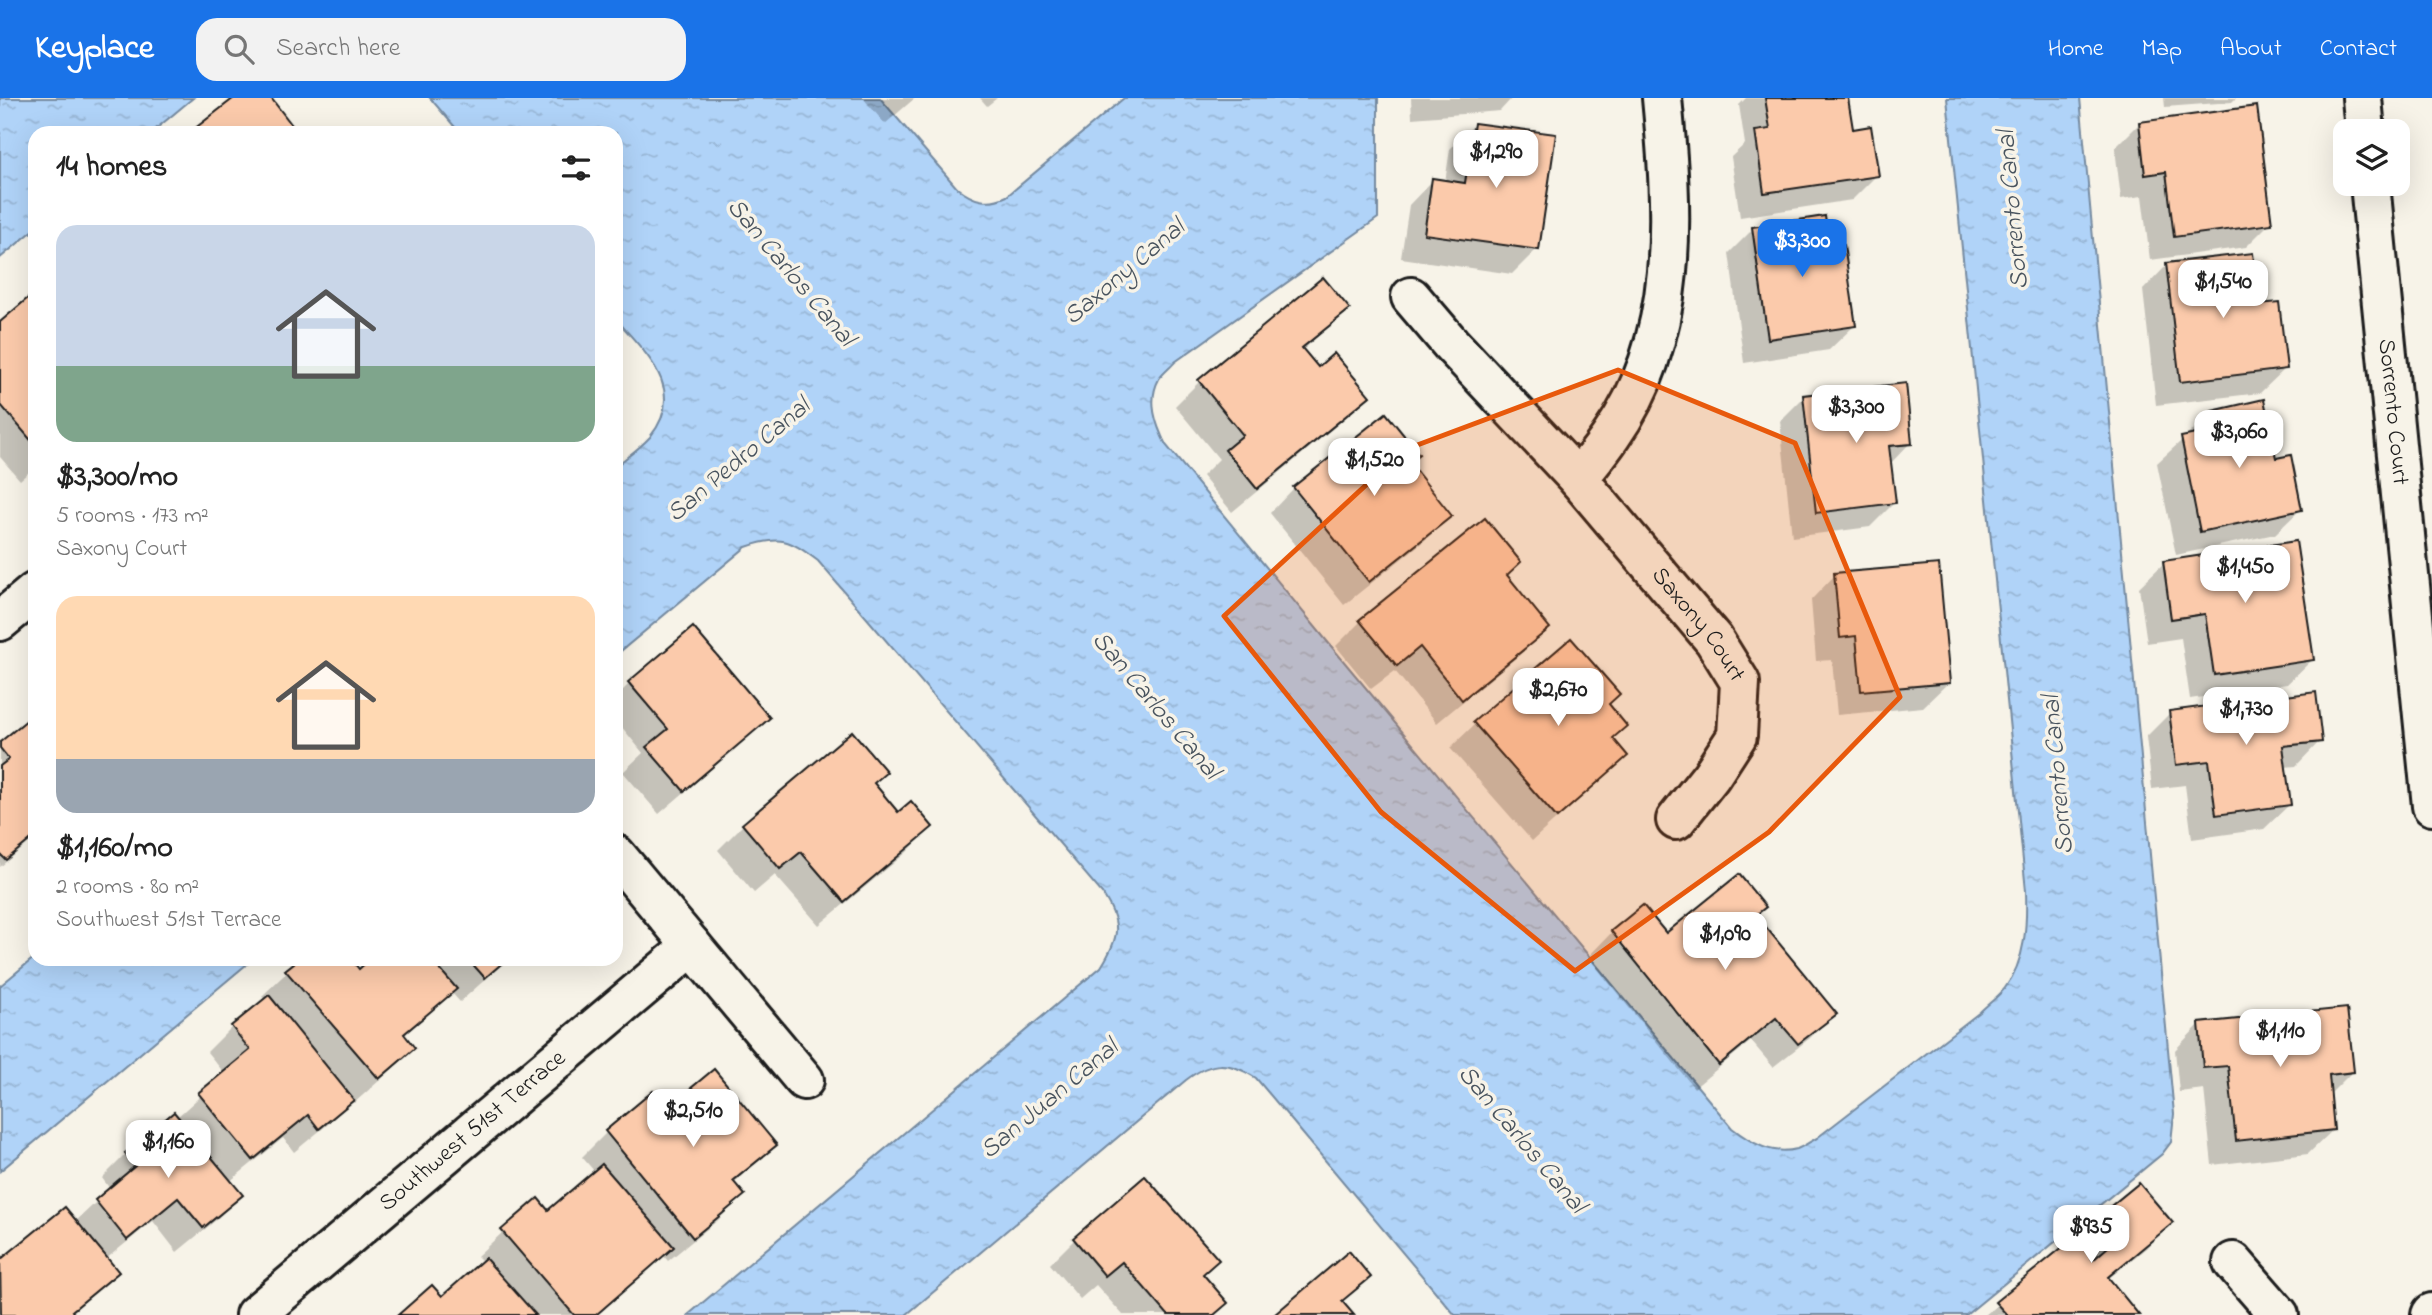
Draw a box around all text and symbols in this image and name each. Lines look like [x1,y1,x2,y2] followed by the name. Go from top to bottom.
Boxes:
[196,18,686,81] search box
[35,25,154,73] text: Keyplace
[220,30,258,68] icon: search
[276,30,400,68] text: Search here
[2048,32,2104,67] text: Home
[2142,32,2182,67] text: Map
[2220,32,2282,67] text: About
[2320,32,2397,67] text: Contact
[2333,119,2410,196] map controls
[2333,119,2410,196] button: layers
[1988,126,2040,291] water label: Sorrento Canal
[1439,130,1553,190] pin: $1,290
[1469,136,1523,169] text: $1,290
[56,146,167,190] text: 14 homes
[557,149,595,187] icon: filters
[716,190,865,358] water label: San Carlos Canal
[1056,209,1196,335] water label: Saxony Canal
[1745,220,1859,279] pin: $3,300
[1774,225,1830,258] text: $3,300
[2166,260,2280,320] pin: $1,540
[2194,266,2252,299] text: $1,540
[263,271,389,397] icon: home
[2368,337,2417,487] street label: Sorrento Court
[1799,386,1913,445] pin: $3,300
[659,388,821,533] water label: San Pedro Canal
[1828,391,1884,424] text: $3,300
[2182,410,2296,470] pin: $3,060
[2210,416,2268,449] text: $3,060
[1317,438,1431,498] pin: $1,520
[1344,444,1404,477] text: $1,520
[56,456,178,500] text: $3,300/mo
[56,500,209,533] text: 5 rooms · 173 m²
[56,533,187,566] text: Saxony Court
[2188,546,2302,605] pin: $1,450
[2216,551,2274,584] text: $1,450
[1642,560,1753,689] street label: Saxony Court
[1081,623,1230,791] water label: San Carlos Canal
[263,642,389,768] icon: home
[1501,668,1615,728] pin: $2,670
[1529,674,1587,707] text: $2,670
[2189,688,2303,747] pin: $1,730
[2033,691,2085,856] water label: Sorrento Canal
[2219,693,2273,726] text: $1,730
[56,827,173,871] text: $1,160/mo
[56,871,199,904] text: 2 rooms · 80 m²
[56,904,281,937] text: Southwest 51st Terrace
[1668,912,1782,972] pin: $1,090
[1699,918,1751,951] text: $1,090
[2223,1010,2337,1069] pin: $1,110
[2255,1015,2305,1048] text: $1,110
[973,1029,1130,1169] water label: San Juan Canal
[372,1042,574,1220] street label: Southwest 51st Terrace
[1447,1057,1596,1225] water label: San Carlos Canal
[636,1090,750,1149] pin: $2,510
[663,1095,723,1128] text: $2,510
[111,1121,225,1180] pin: $1,160
[142,1126,194,1159] text: $1,160
[2050,1206,2132,1265] pin: $935
[2069,1211,2113,1244] text: $935

